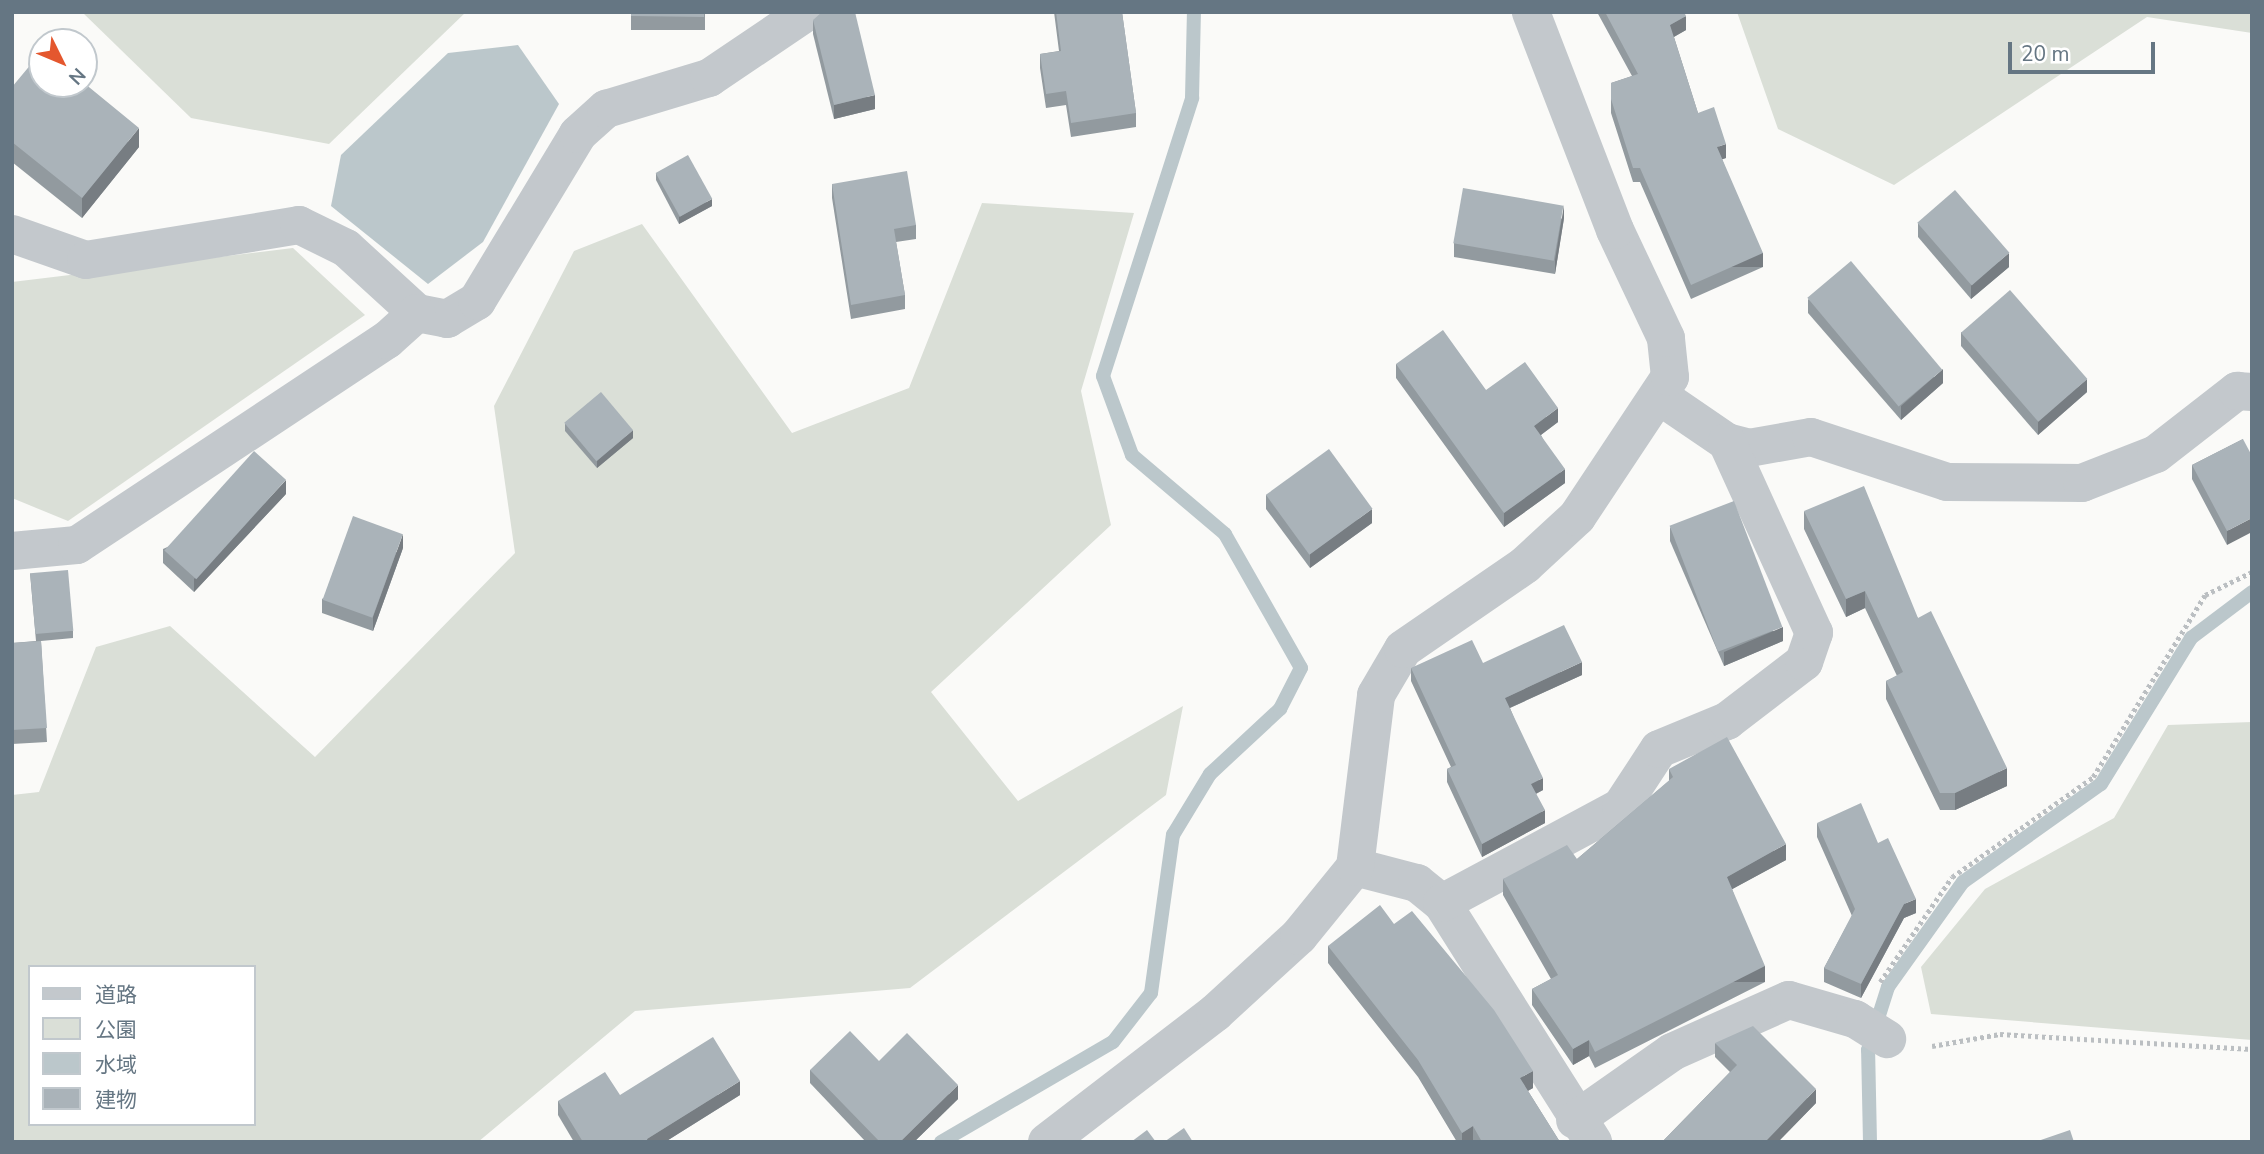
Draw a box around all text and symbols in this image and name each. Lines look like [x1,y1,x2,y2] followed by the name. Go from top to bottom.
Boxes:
[28,28,98,98] north arrow
[2012,28,2159,72] scale bar
[2021,40,2070,68] text: 20 m
[63,62,91,90] text: N
[28,965,256,1126] legend
[95,981,137,1009] text: 道路
[95,1016,137,1044] text: 公園
[95,1051,137,1079] text: 水域
[95,1086,137,1114] text: 建物

